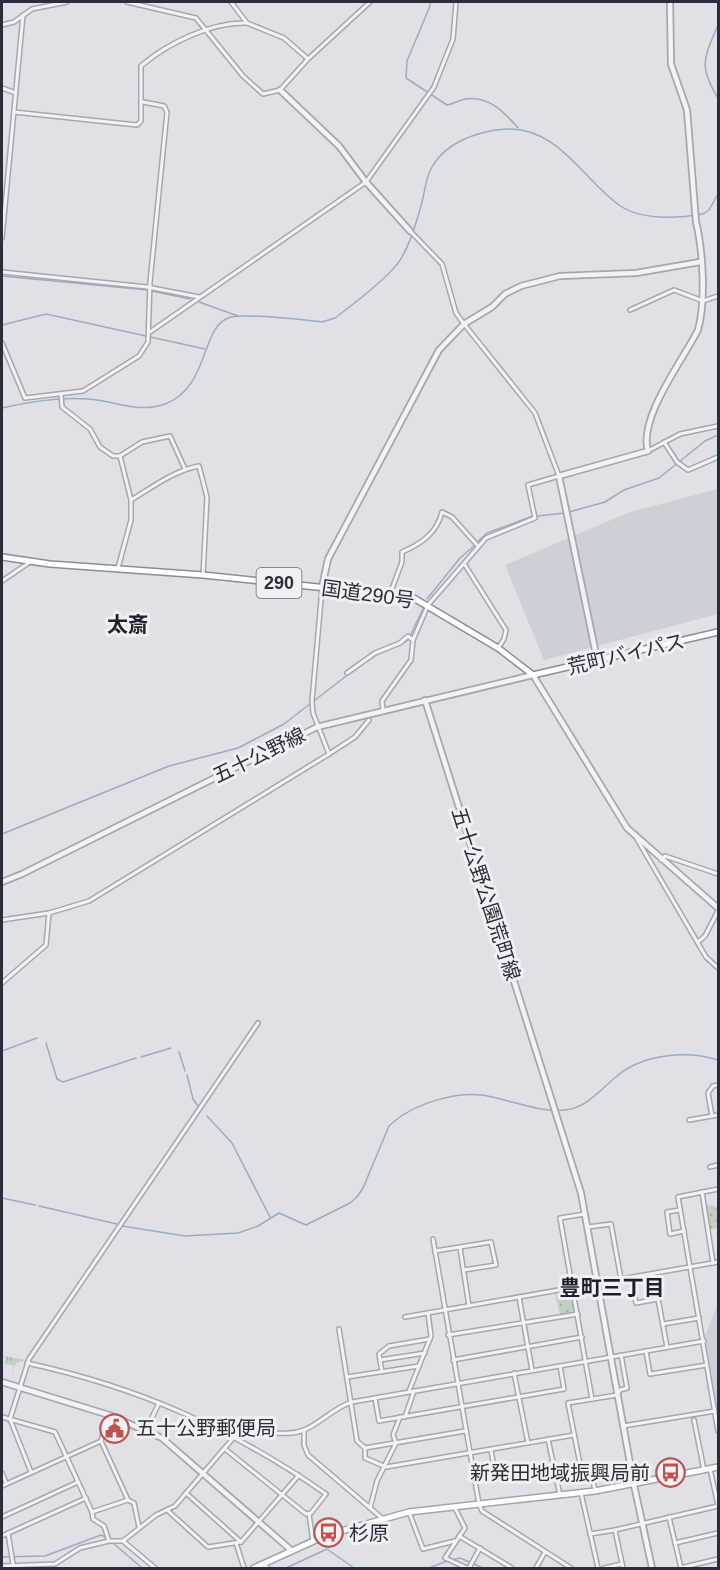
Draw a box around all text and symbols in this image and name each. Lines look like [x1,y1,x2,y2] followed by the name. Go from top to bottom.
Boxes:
[256,568,302,598] road number: 290
[320,577,416,611] street label: 国道290号
[107,613,149,636] district label: 太斎
[565,630,687,678] street label: 荒町バイパス
[209,723,309,787] street label: 五十公野線
[448,805,524,983] street label: 五十公野公園荒町線
[560,1276,665,1299] district label: 豊町三丁目
[99,1412,131,1444] public building icon: 五十公野郵便局
[136,1417,276,1439] place label: 五十公野郵便局
[655,1457,687,1489] bus stop icon: 新発田地域振興局前
[470,1462,650,1484] place label: 新発田地域振興局前
[312,1517,344,1549] bus stop icon: 杉原
[349,1522,389,1544] place label: 杉原

